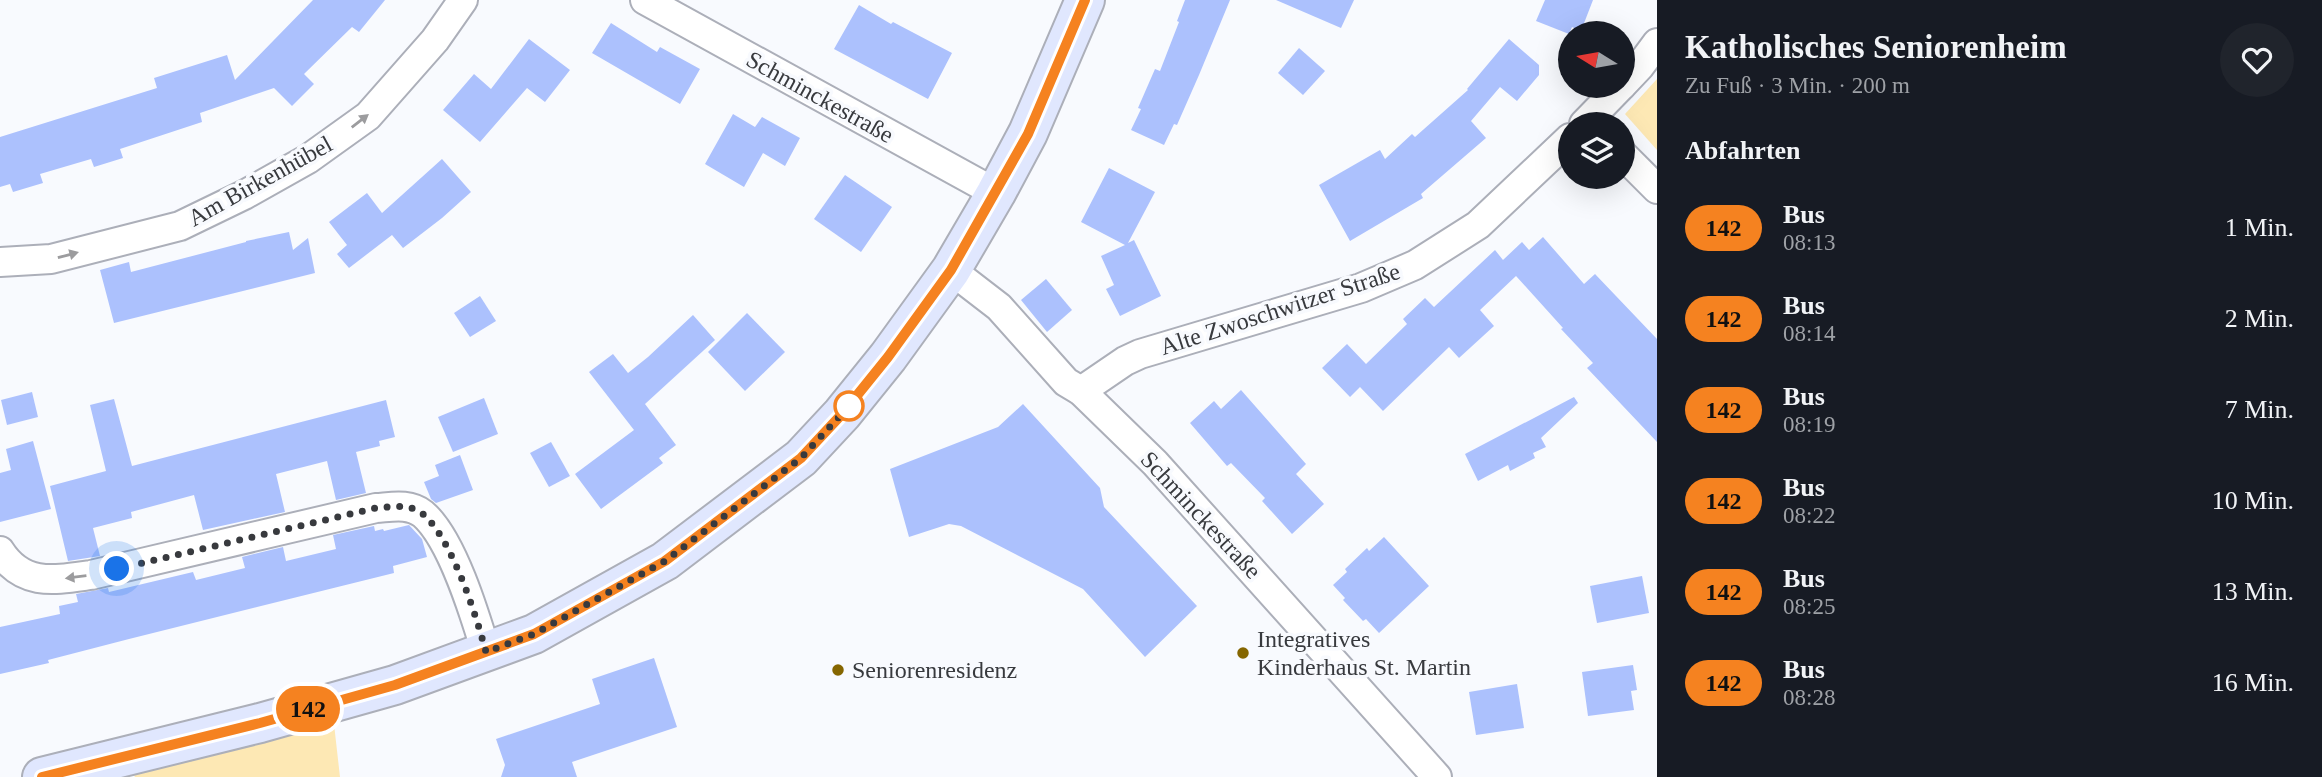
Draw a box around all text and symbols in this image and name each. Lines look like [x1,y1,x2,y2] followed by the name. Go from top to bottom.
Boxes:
[1558,21,1634,98] north arrow
[1558,21,1635,189] map controls
[2220,23,2294,97] button: heart
[1685,29,2067,65] text: Katholisches Seniorenheim
[742,46,898,148] street label: Schminckestraße
[1685,73,1910,98] text: Zu Fuß · 3 Min. · 200 m
[1558,112,1635,189] button: layers
[351,113,369,128] one-way arrow
[183,131,337,231] street label: Am Birkenhübel
[1685,136,1801,165] text: Abfahrten
[1783,200,1825,229] text: Bus
[2225,213,2294,242] text: 1 Min.
[1706,215,1742,241] text: 142
[1783,230,1835,255] text: 08:13
[57,249,79,260] one-way arrow
[1157,258,1403,360] street label: Alte Zwoschwitzer Straße
[1783,291,1825,320] text: Bus
[2225,304,2294,333] text: 2 Min.
[1706,306,1742,332] text: 142
[1783,321,1835,346] text: 08:14
[1783,382,1825,411] text: Bus
[834,391,864,421] unlabelled marker
[2225,395,2294,424] text: 7 Min.
[1706,397,1742,423] text: 142
[1783,412,1835,437] text: 08:19
[1136,446,1266,584] street label: Schminckestraße
[1783,473,1825,502] text: Bus
[2212,486,2294,515] text: 10 Min.
[1706,488,1742,514] text: 142
[1783,503,1835,528] text: 08:22
[99,551,134,586] your location
[1783,564,1825,593] text: Bus
[65,572,87,583] one-way arrow
[2212,577,2294,606] text: 13 Min.
[1706,579,1742,605] text: 142
[1783,594,1835,619] text: 08:25
[1257,626,1471,680] place label: Integratives Kinderhaus St. Martin
[1235,645,1251,661] marker: Integratives Kinderhaus St. Martin
[1783,655,1825,684] text: Bus
[852,657,1017,683] place label: Seniorenresidenz
[830,662,846,678] marker: Seniorenresidenz
[2212,668,2294,697] text: 16 Min.
[1706,670,1742,696] text: 142
[1783,685,1835,710] text: 08:28
[268,686,348,732] line badge: 142
[290,696,326,722] text: 142

